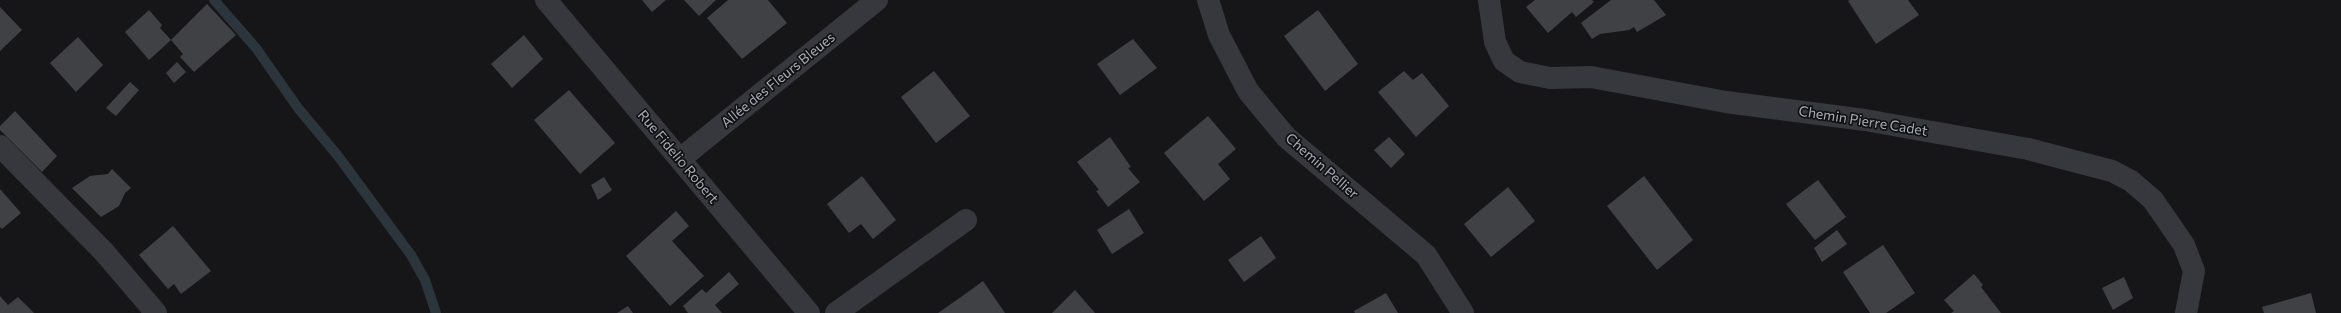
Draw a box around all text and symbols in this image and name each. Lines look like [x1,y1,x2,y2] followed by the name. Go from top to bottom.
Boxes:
[718,29,838,131] street label: Allée des Fleurs Bleues
[1797,103,1929,139] street label: Chemin Pierre Cadet
[634,107,722,207] street label: Rue Fidelio Robert
[1282,130,1362,202] street label: Chemin Pellier

